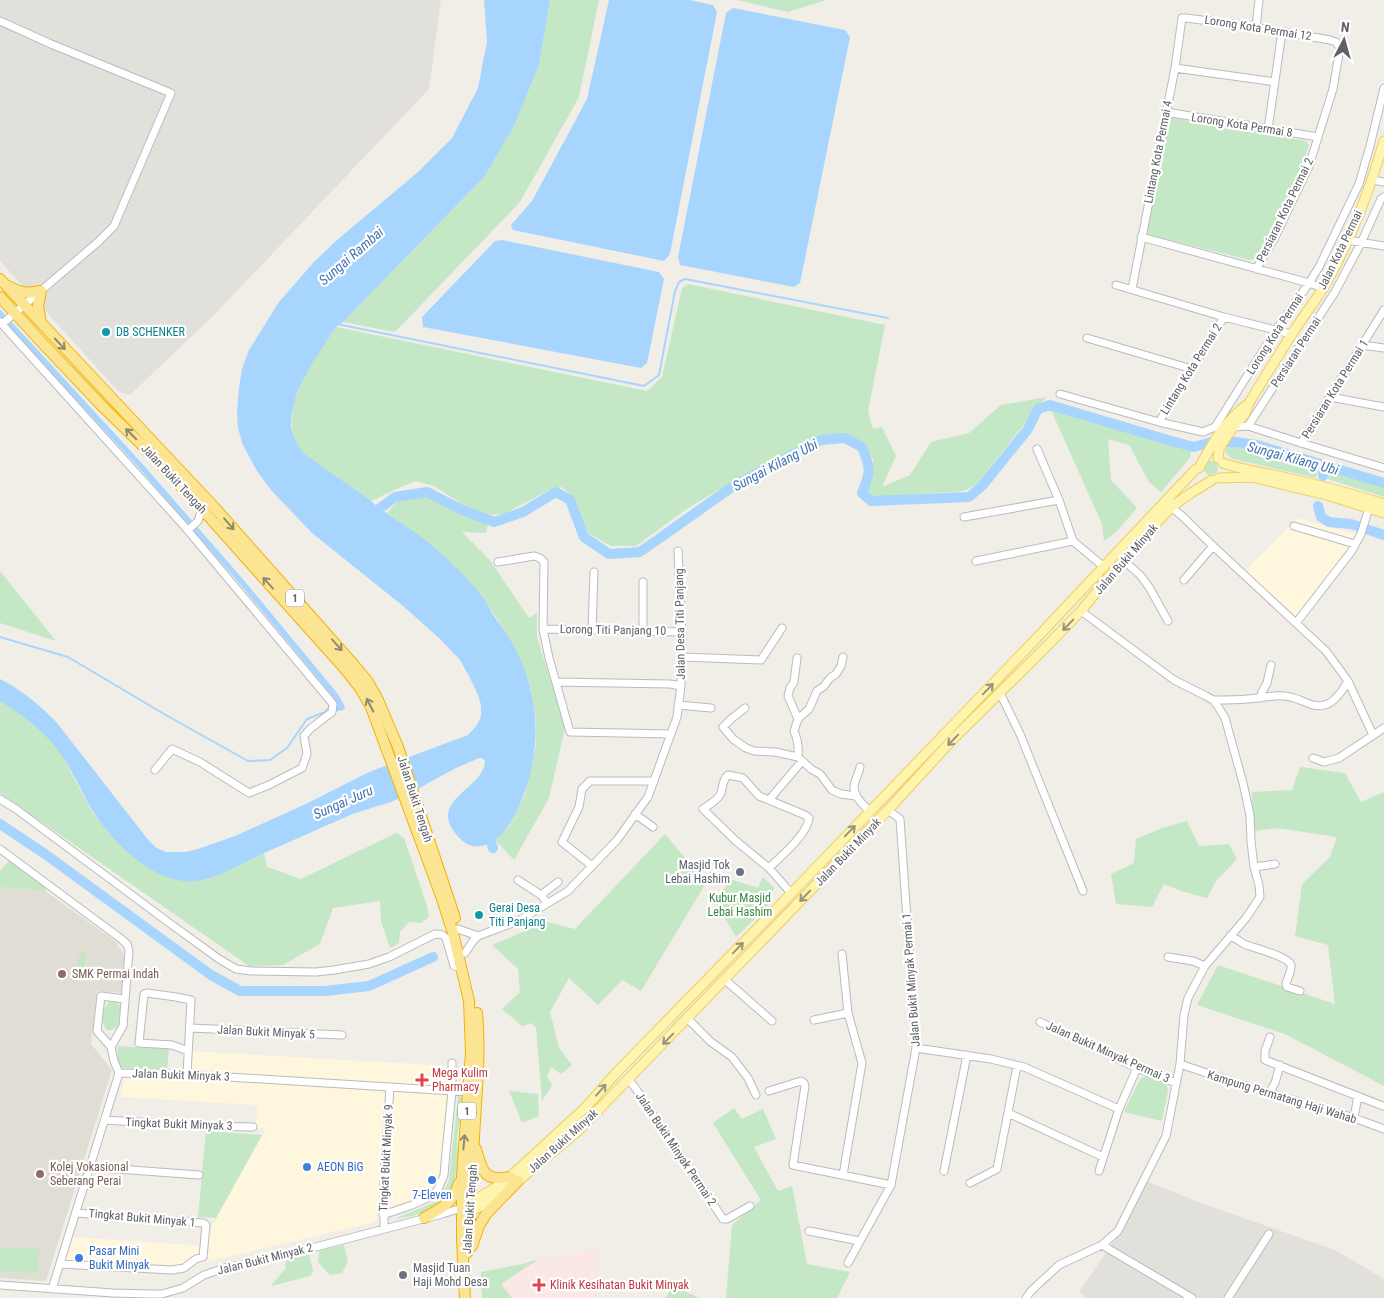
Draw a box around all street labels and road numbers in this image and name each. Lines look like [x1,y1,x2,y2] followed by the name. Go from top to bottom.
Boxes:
[1203,13,1313,43] street label: Lorong Kota Permai 12
[1141,99,1175,205] street label: Lintang Kota Permai 4
[1190,110,1294,140] street label: Lorong Kota Permai 8
[1254,156,1316,264] street label: Persiaran Kota Permai 2
[1315,208,1365,292] street label: Jalan Kota Permai
[1244,291,1306,377] street label: Lorong Kota Permai
[1268,314,1324,390] street label: Persiaran Permai
[1157,321,1225,417] street label: Lintang Kota Permai 2
[1299,337,1371,441] street label: Persiaran Kota Permai 1
[138,441,210,517] street label: Jalan Bukit Tengah
[1091,520,1161,597] street label: Jalan Bukit Minyak
[672,568,688,680] street label: Jalan Desa Titi Panjang
[286,590,304,606] road number: 1
[560,622,666,638] street label: Lorong Titi Panjang 10
[394,754,436,844] street label: Jalan Bukit Tengah
[812,815,884,889] street label: Jalan Bukit Minyak
[899,913,923,1047] street label: Jalan Bukit Minyak Permai 1
[1044,1018,1172,1086] street label: Jalan Bukit Minyak Permai 3
[217,1022,315,1042] street label: Jalan Bukit Minyak 5
[132,1066,230,1084] street label: Jalan Bukit Minyak 3
[1206,1068,1358,1126] street label: Kampung Permatang Haji Wahab
[633,1090,719,1209] street label: Jalan Bukit Minyak Permai 2
[458,1102,476,1120] road number: 1
[376,1104,396,1212] street label: Tingkat Bukit Minyak 9
[525,1106,601,1176] street label: Jalan Bukit Minyak
[125,1115,233,1133] street label: Tingkat Bukit Minyak 3
[460,1164,480,1254] street label: Jalan Bukit Tengah
[88,1206,196,1230] street label: Tingkat Bukit Minyak 1
[216,1240,314,1278] street label: Jalan Bukit Minyak 2

